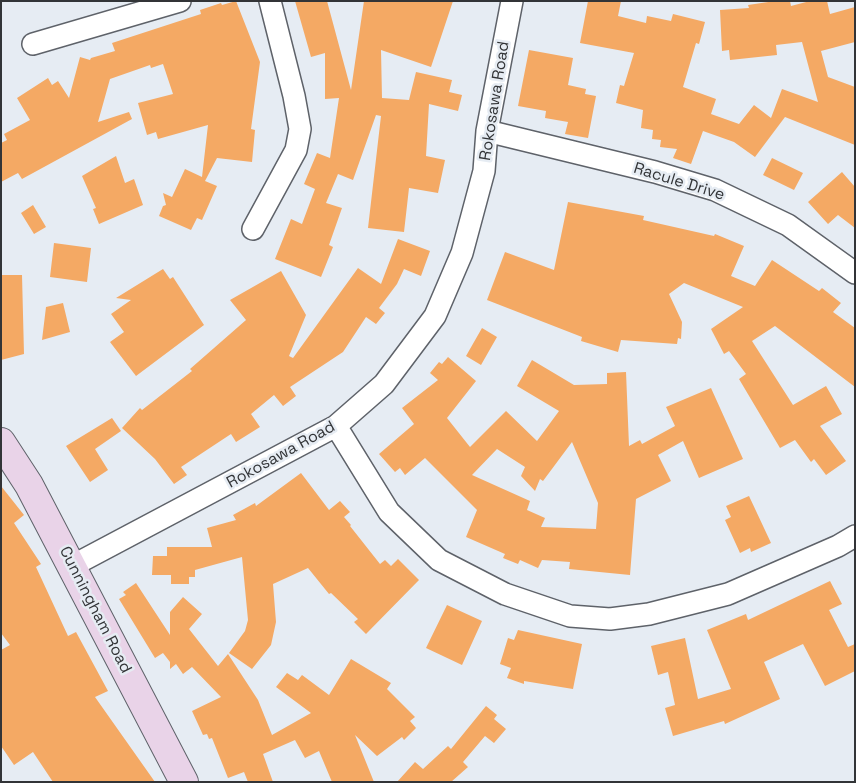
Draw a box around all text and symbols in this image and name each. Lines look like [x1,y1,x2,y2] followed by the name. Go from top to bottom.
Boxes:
[476,40,514,162] street label: Rokosawa Road
[631,159,727,205] street label: Racule Drive
[224,417,338,493] street label: Rokosawa Road
[55,543,135,677] street label: Cunningham Road

